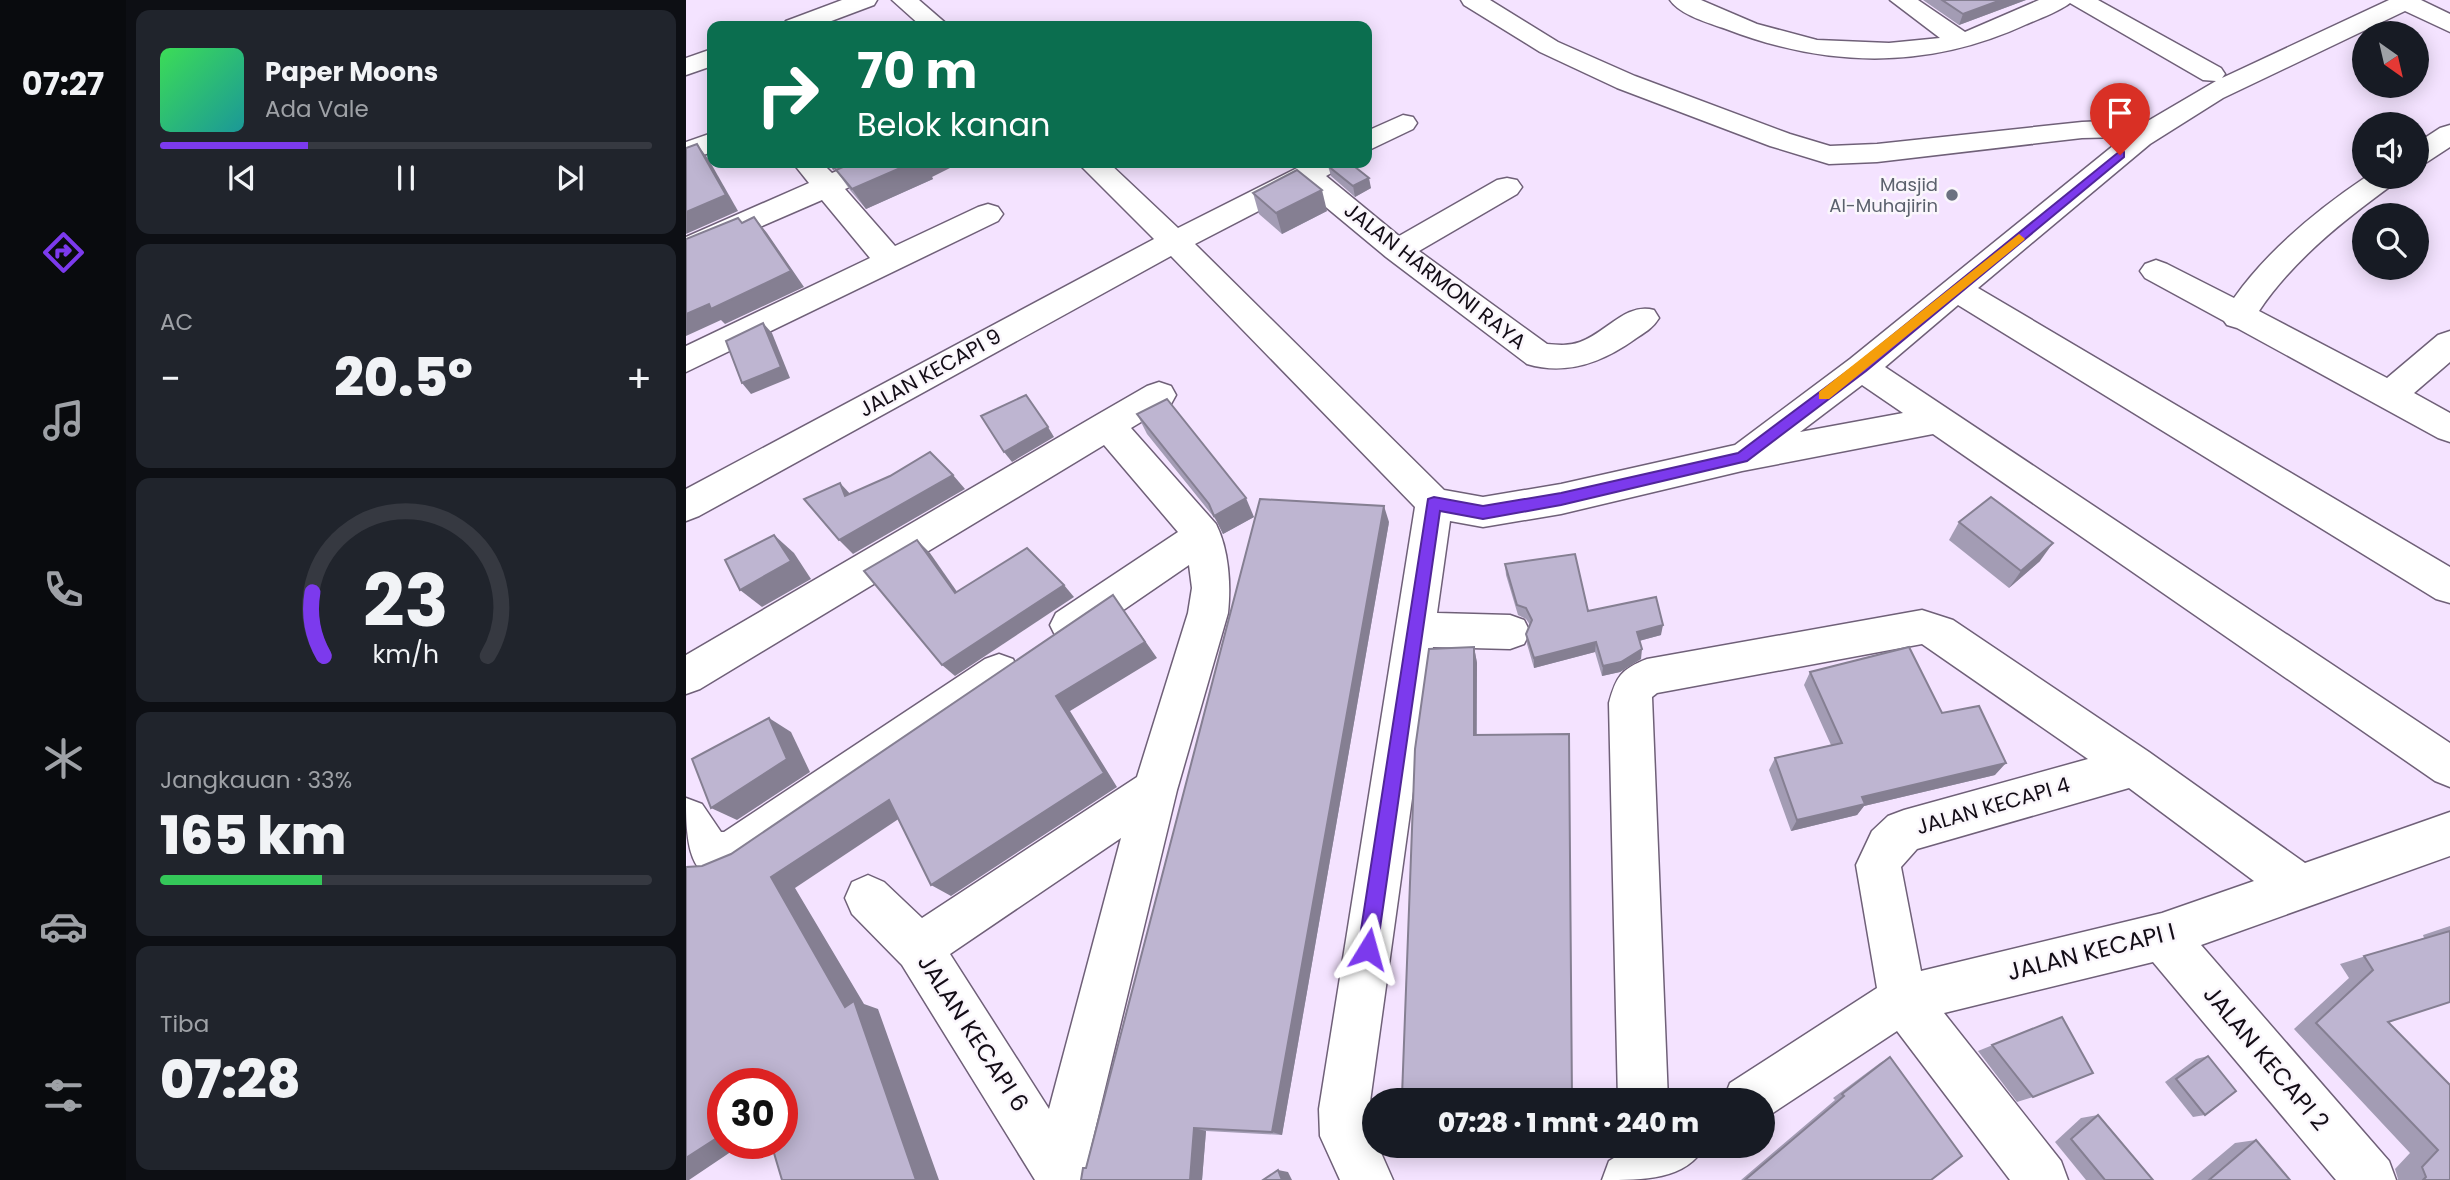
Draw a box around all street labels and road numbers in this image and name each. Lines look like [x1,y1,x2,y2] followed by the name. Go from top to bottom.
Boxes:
[1338,195,1532,356] street label: JALAN HARMONI RAYA
[853,321,1006,424] street label: JALAN KECAPI 9
[1913,770,2073,841] street label: JALAN KECAPI 4
[2003,915,2178,988] street label: JALAN KECAPI I
[910,948,1037,1118] street label: JALAN KECAPI 6
[2196,978,2337,1137] street label: JALAN KECAPI 2

